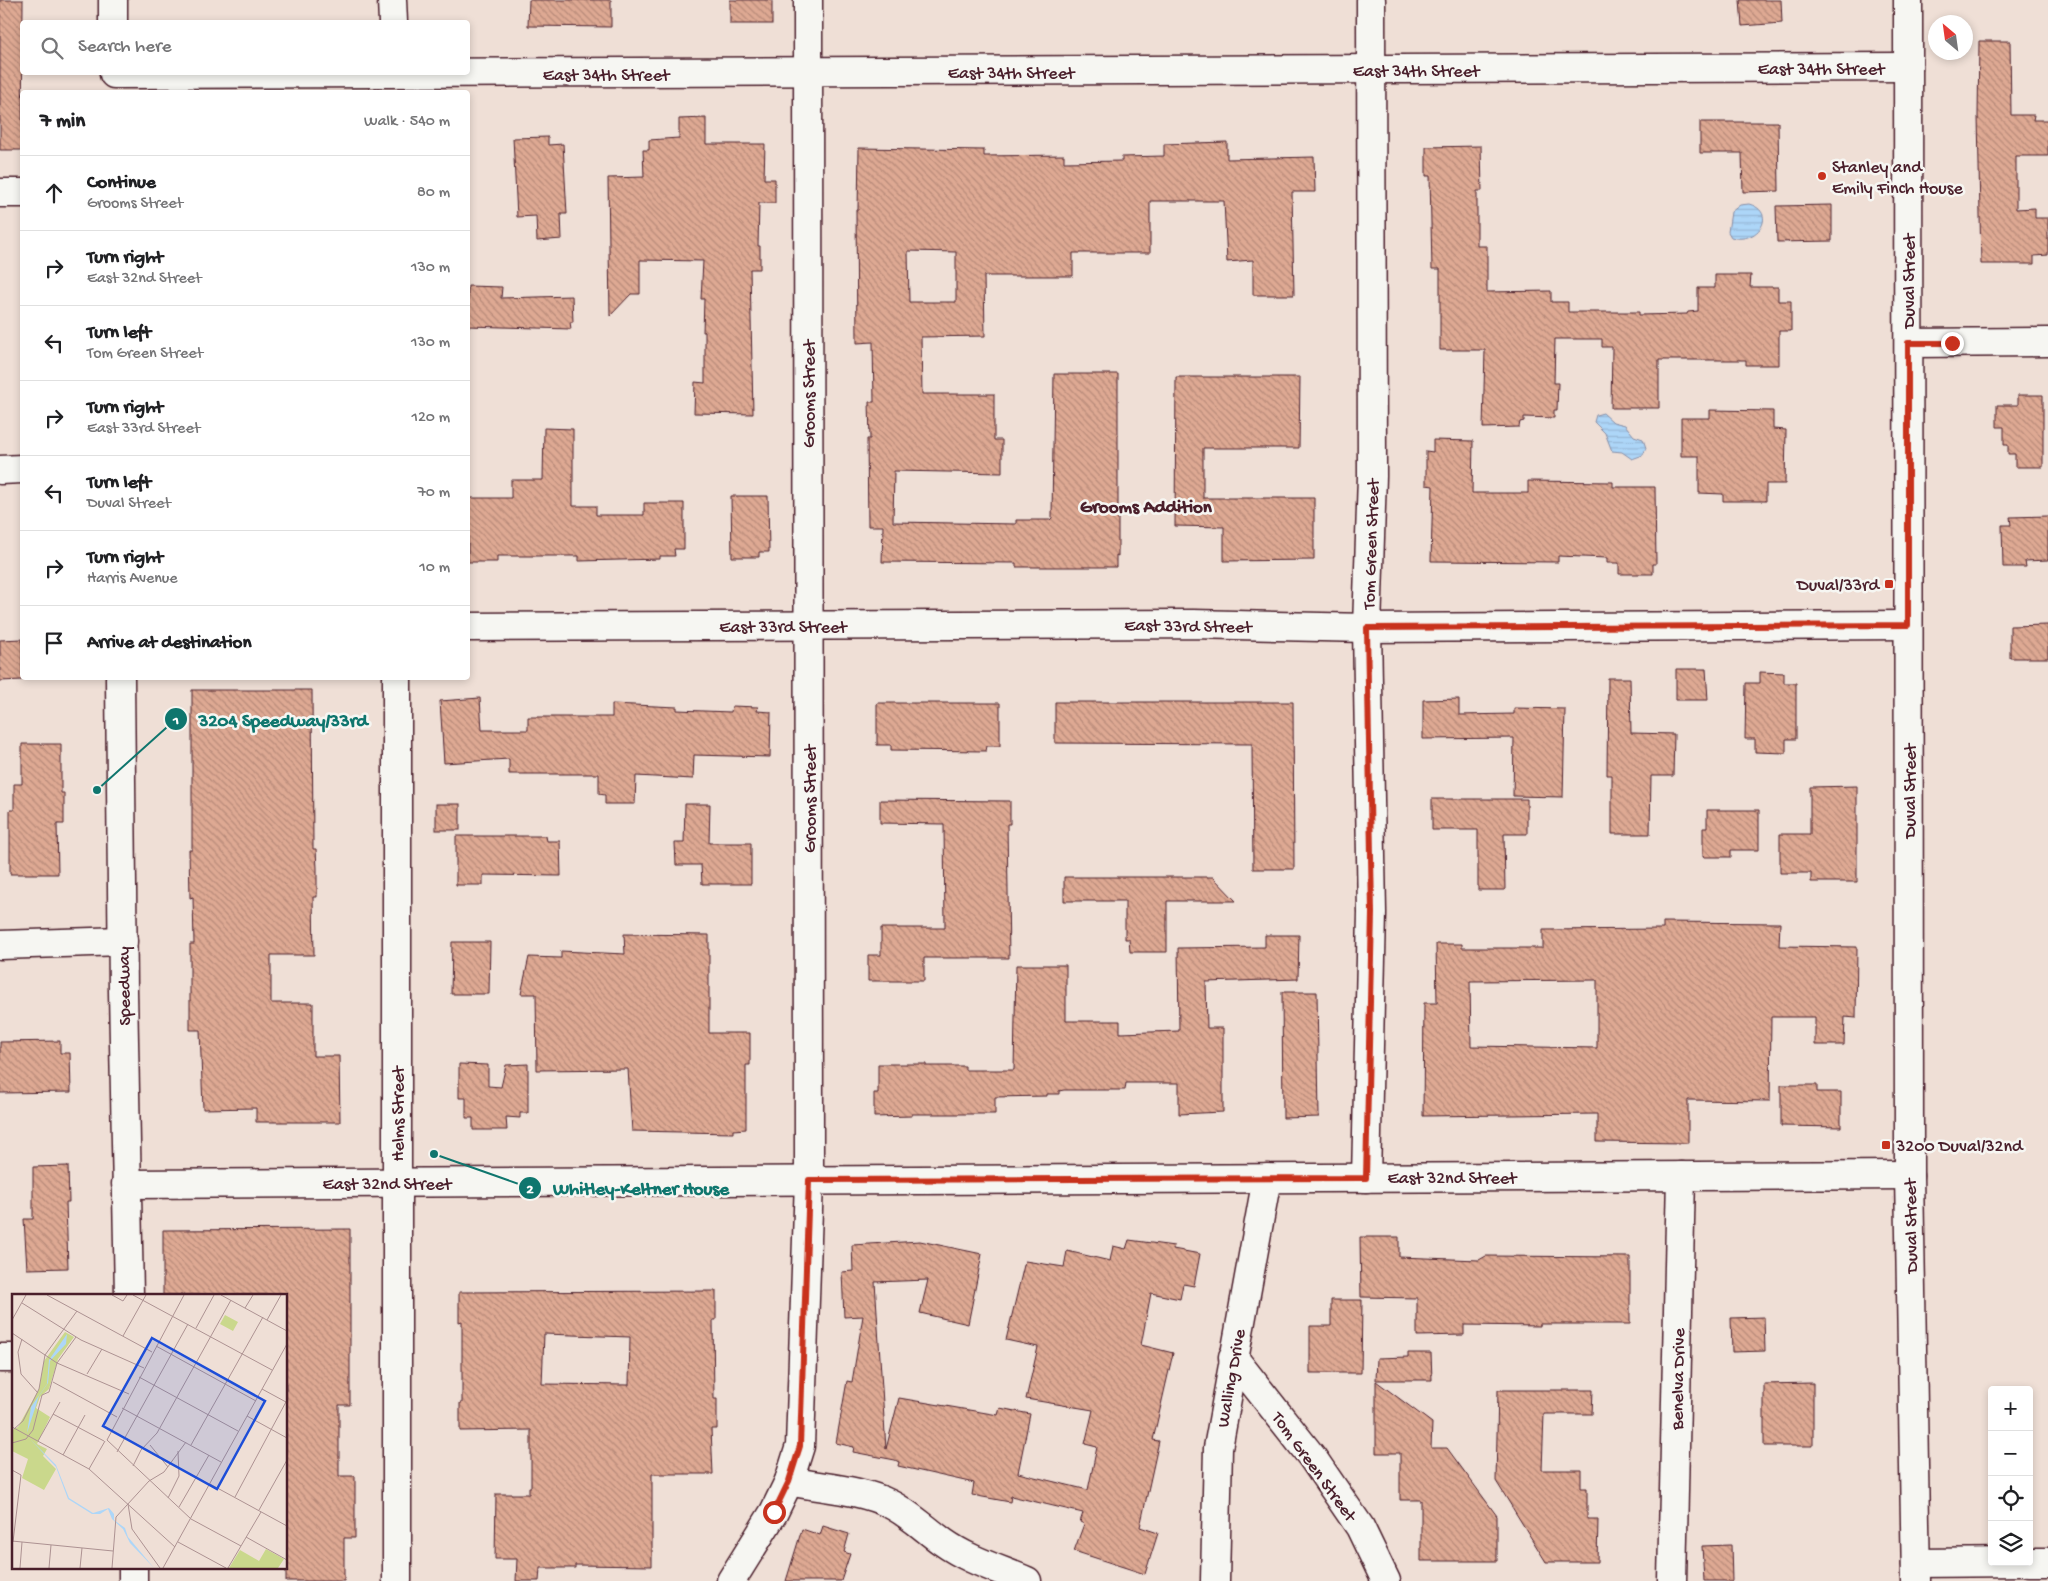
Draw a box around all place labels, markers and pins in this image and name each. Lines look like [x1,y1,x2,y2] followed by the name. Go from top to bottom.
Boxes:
[1832,158,1963,200] place label: Stanley and Emily Finch House
[1816,170,1828,182] marker: Stanley and Emily Finch House
[1796,576,1880,597] place label: Duval/33rd
[1883,578,1895,590] marker: Duval/33rd
[164,702,378,736] callout: 3204 Speedway/33rd
[1895,1137,2024,1158] place label: 3200 Duval/32nd
[1880,1139,1892,1151] marker: 3200 Duval/32nd
[518,1171,739,1205] callout: Whitley-Keltner House

